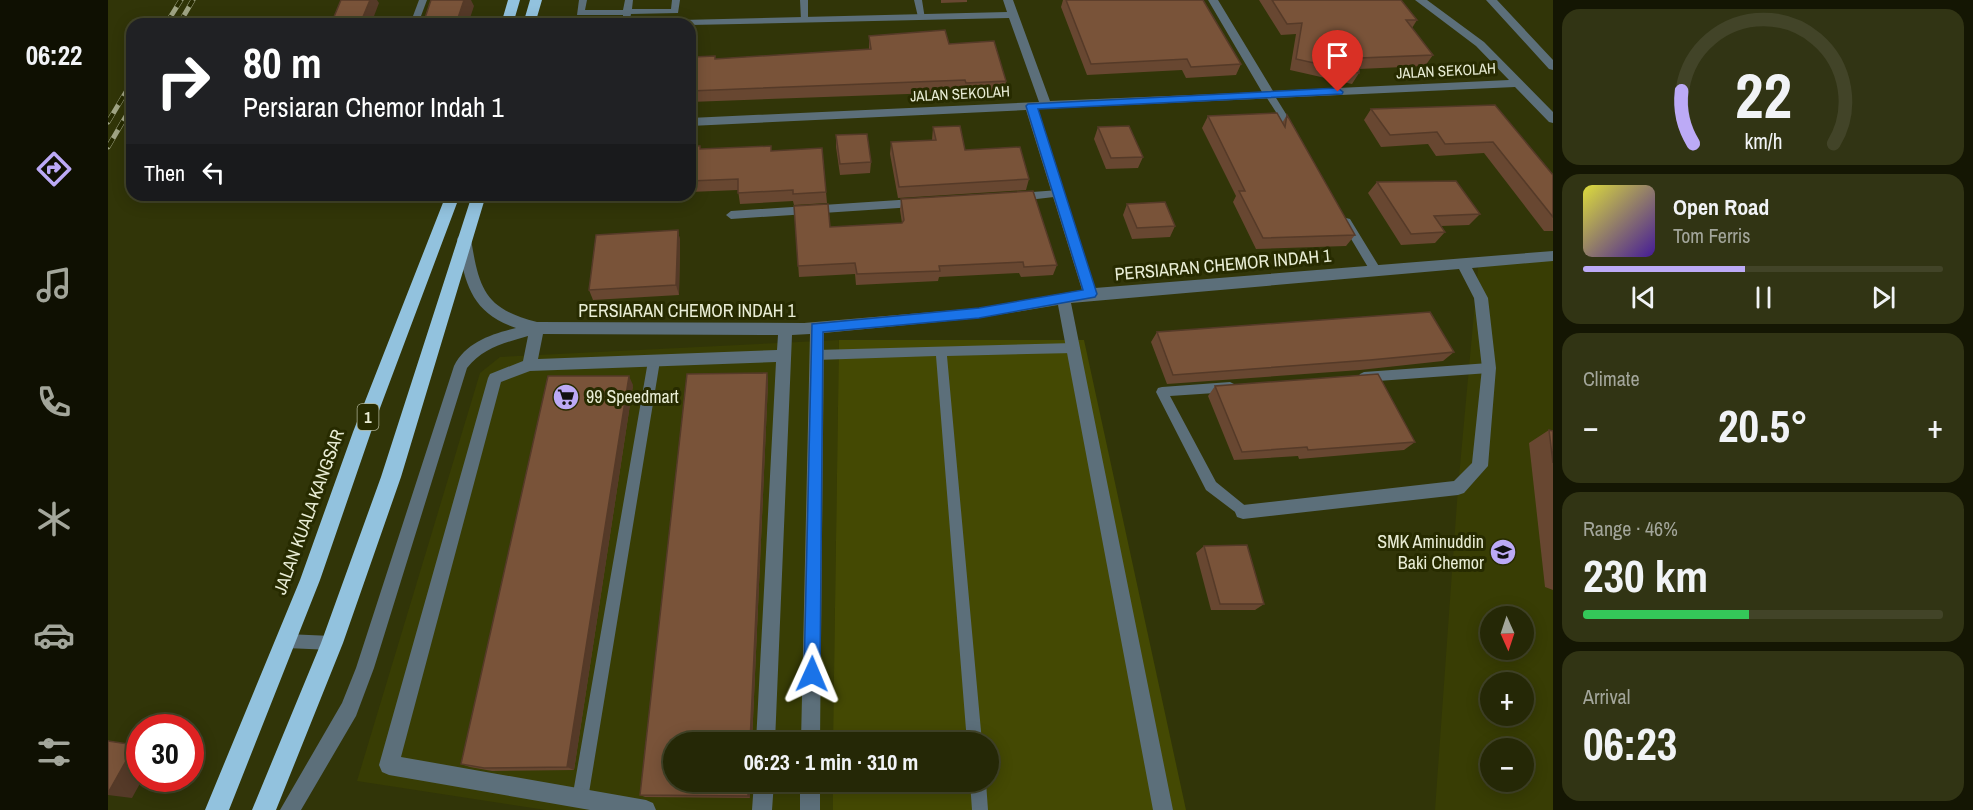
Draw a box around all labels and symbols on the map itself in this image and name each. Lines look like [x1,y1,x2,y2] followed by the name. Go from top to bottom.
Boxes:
[1312,30,1363,92] pin
[1396,57,1496,84] street label: JALAN SEKOLAH
[910,80,1010,107] street label: JALAN SEKOLAH
[1114,243,1333,286] street label: PERSIARAN CHEMOR INDAH 1
[578,298,796,323] street label: PERSIARAN CHEMOR INDAH 1
[551,382,581,412] supermarket icon: 99 Speedmart
[586,384,679,409] place label: 99 Speedmart
[358,404,378,430] road number: 1
[267,426,350,598] street label: JALAN KUALA KANGSAR
[1377,529,1484,575] place label: SMK Aminuddin Baki Chemor
[1488,537,1518,567] school or university icon: SMK Aminuddin Baki Chemor
[1480,606,1534,660] north arrow
[780,642,844,706] position arrow
[126,714,204,792] speed limit sign: 30

